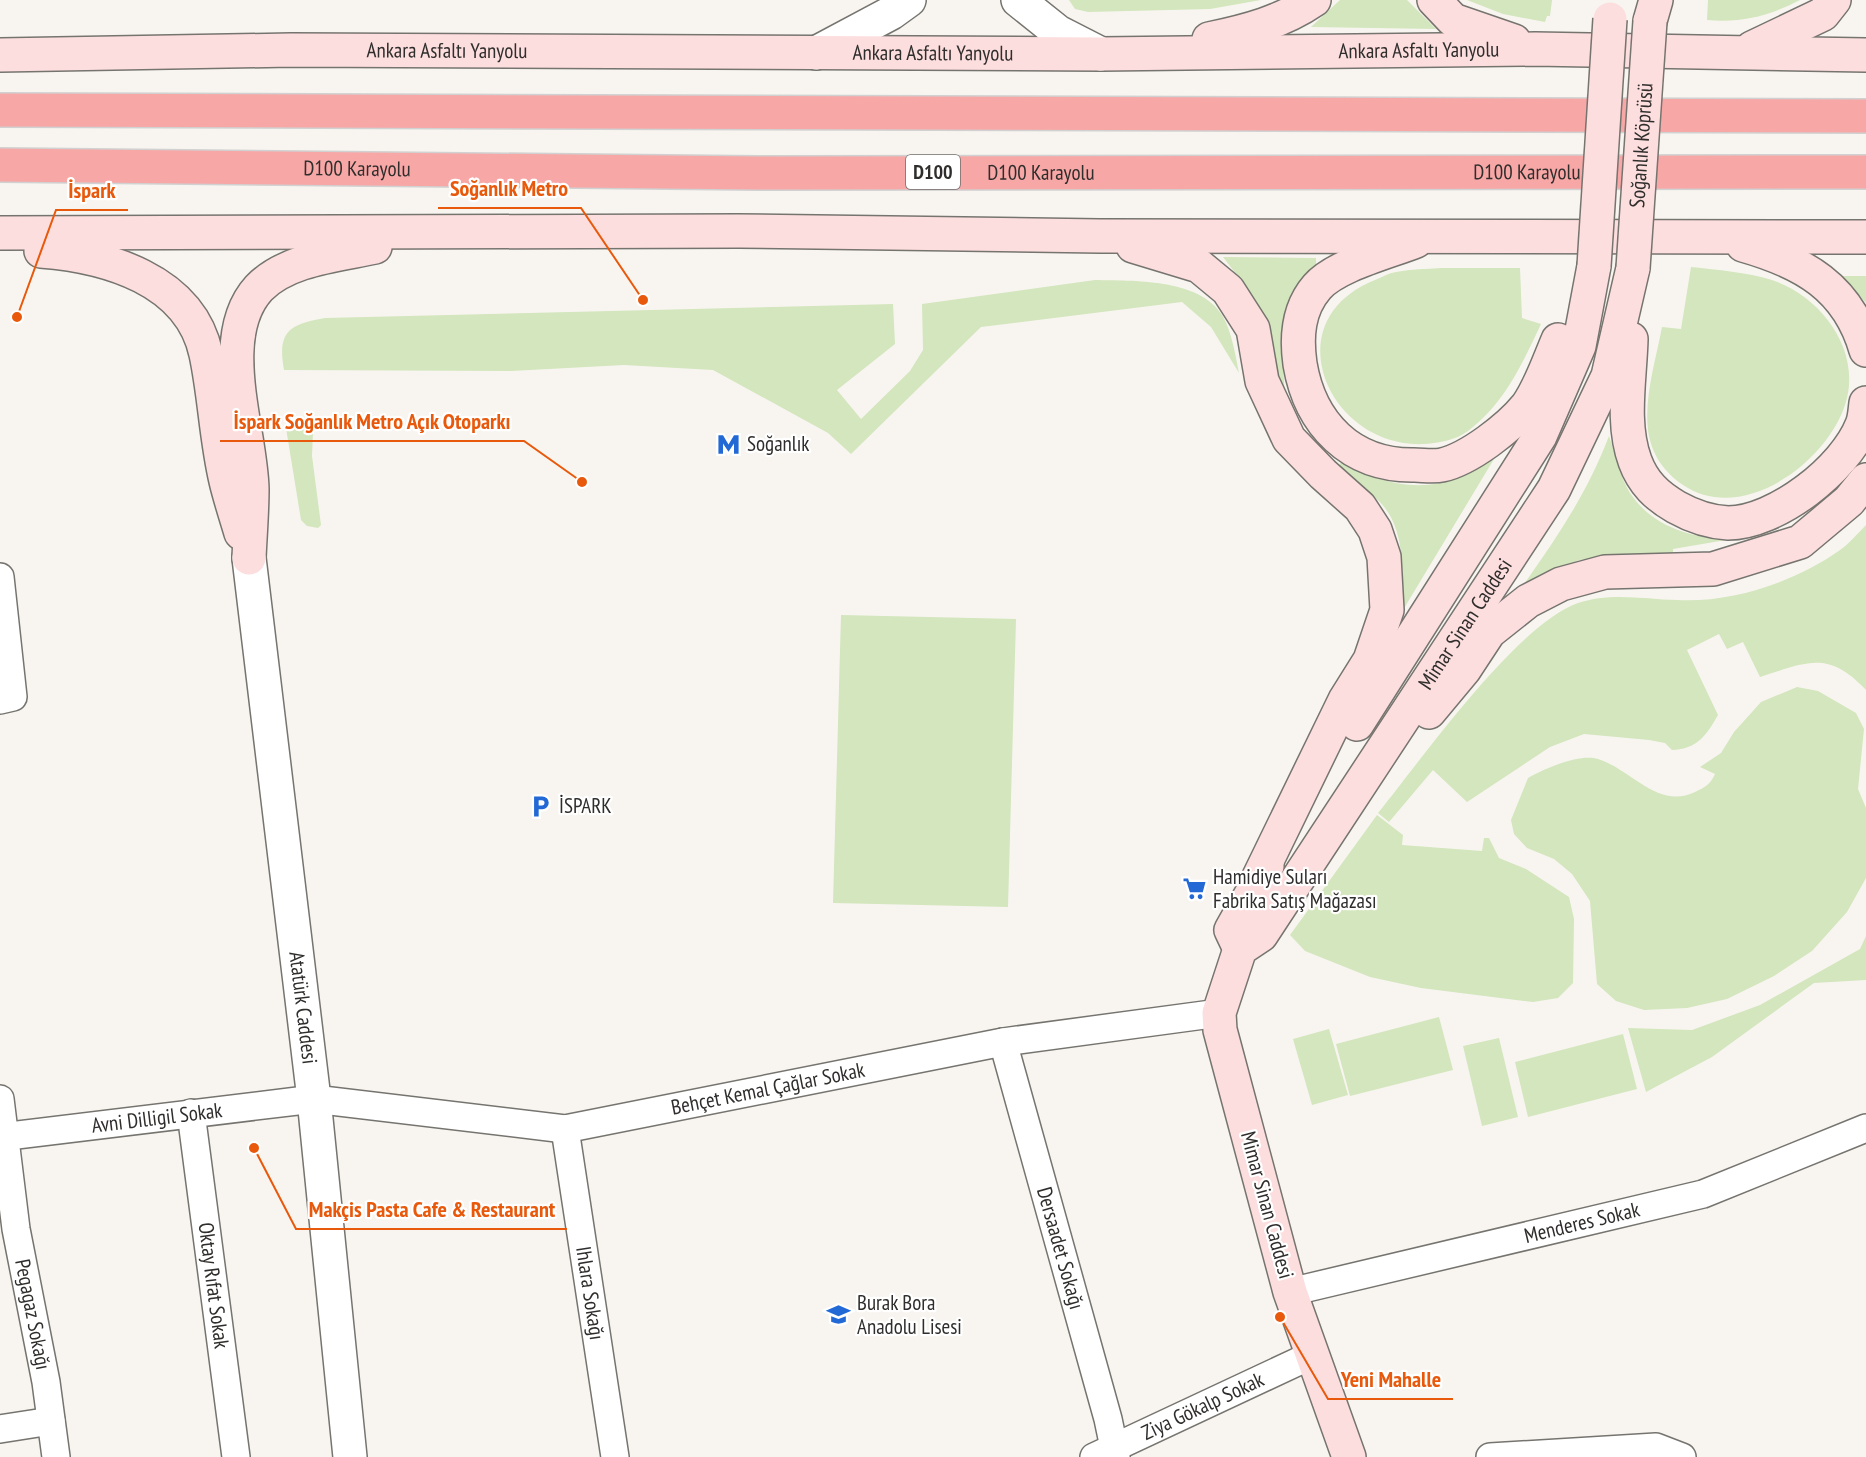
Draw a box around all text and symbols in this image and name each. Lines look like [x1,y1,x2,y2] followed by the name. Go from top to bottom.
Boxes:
[1338,35,1500,64] street label: Ankara Asfaltı Yanyolu
[366,36,527,64] street label: Ankara Asfaltı Yanyolu
[852,39,1013,67] street label: Ankara Asfaltı Yanyolu
[1623,82,1659,209] street label: Soğanlık Köprüsü
[303,154,411,182] street label: D100 Karayolu
[906,155,960,189] road number: D100
[1473,158,1581,185] street label: D100 Karayolu
[987,159,1095,186] street label: D100 Karayolu
[438,168,581,208] callout: Soğanlık Metro
[56,170,128,210] callout: İspark
[450,174,568,202] text: Soğanlık Metro
[68,176,117,204] text: İspark
[220,401,524,441] callout: İspark Soğanlık Metro Açık Otoparkı
[233,407,511,435] text: İspark Soğanlık Metro Açık Otoparkı
[747,430,809,457] place label: Soğanlık
[716,431,742,457] metro station icon: Soğanlık
[1412,553,1518,695] street label: Mimar Sinan Caddesi
[559,792,612,819] place label: İSPARK
[528,793,554,819] parking icon: İSPARK
[1213,863,1377,914] place label: Hamidiye Suları Fabrika Satış Mağazası
[1182,876,1208,902] supermarket icon: Hamidiye Suları Fabrika Satış Mağazası
[283,950,324,1065] street label: Atatürk Caddesi
[669,1056,867,1121] street label: Behçet Kemal Çağlar Sokak
[90,1096,224,1139] street label: Avni Dilligil Sokak
[1235,1128,1300,1281] street label: Mimar Sinan Caddesi
[1031,1184,1091,1312] street label: Dersaadet Sokağı
[296,1189,567,1229] callout: Makçis Pasta Cafe & Restaurant
[309,1195,556,1223] text: Makçis Pasta Cafe & Restaurant
[1521,1196,1642,1249] street label: Menderes Sokak
[192,1221,236,1350] street label: Oktay Rıfat Sokak
[570,1244,611,1342] street label: Ihlara Sokağı
[9,1257,57,1372] street label: Pegagaz Sokağı
[857,1289,962,1340] place label: Burak Bora Anadolu Lisesi
[826,1302,852,1328] school or university icon: Burak Bora Anadolu Lisesi
[1328,1359,1453,1399] callout: Yeni Mahalle
[1340,1365,1441,1393] text: Yeni Mahalle
[1137,1366,1268,1446] street label: Ziya Gökalp Sokak

